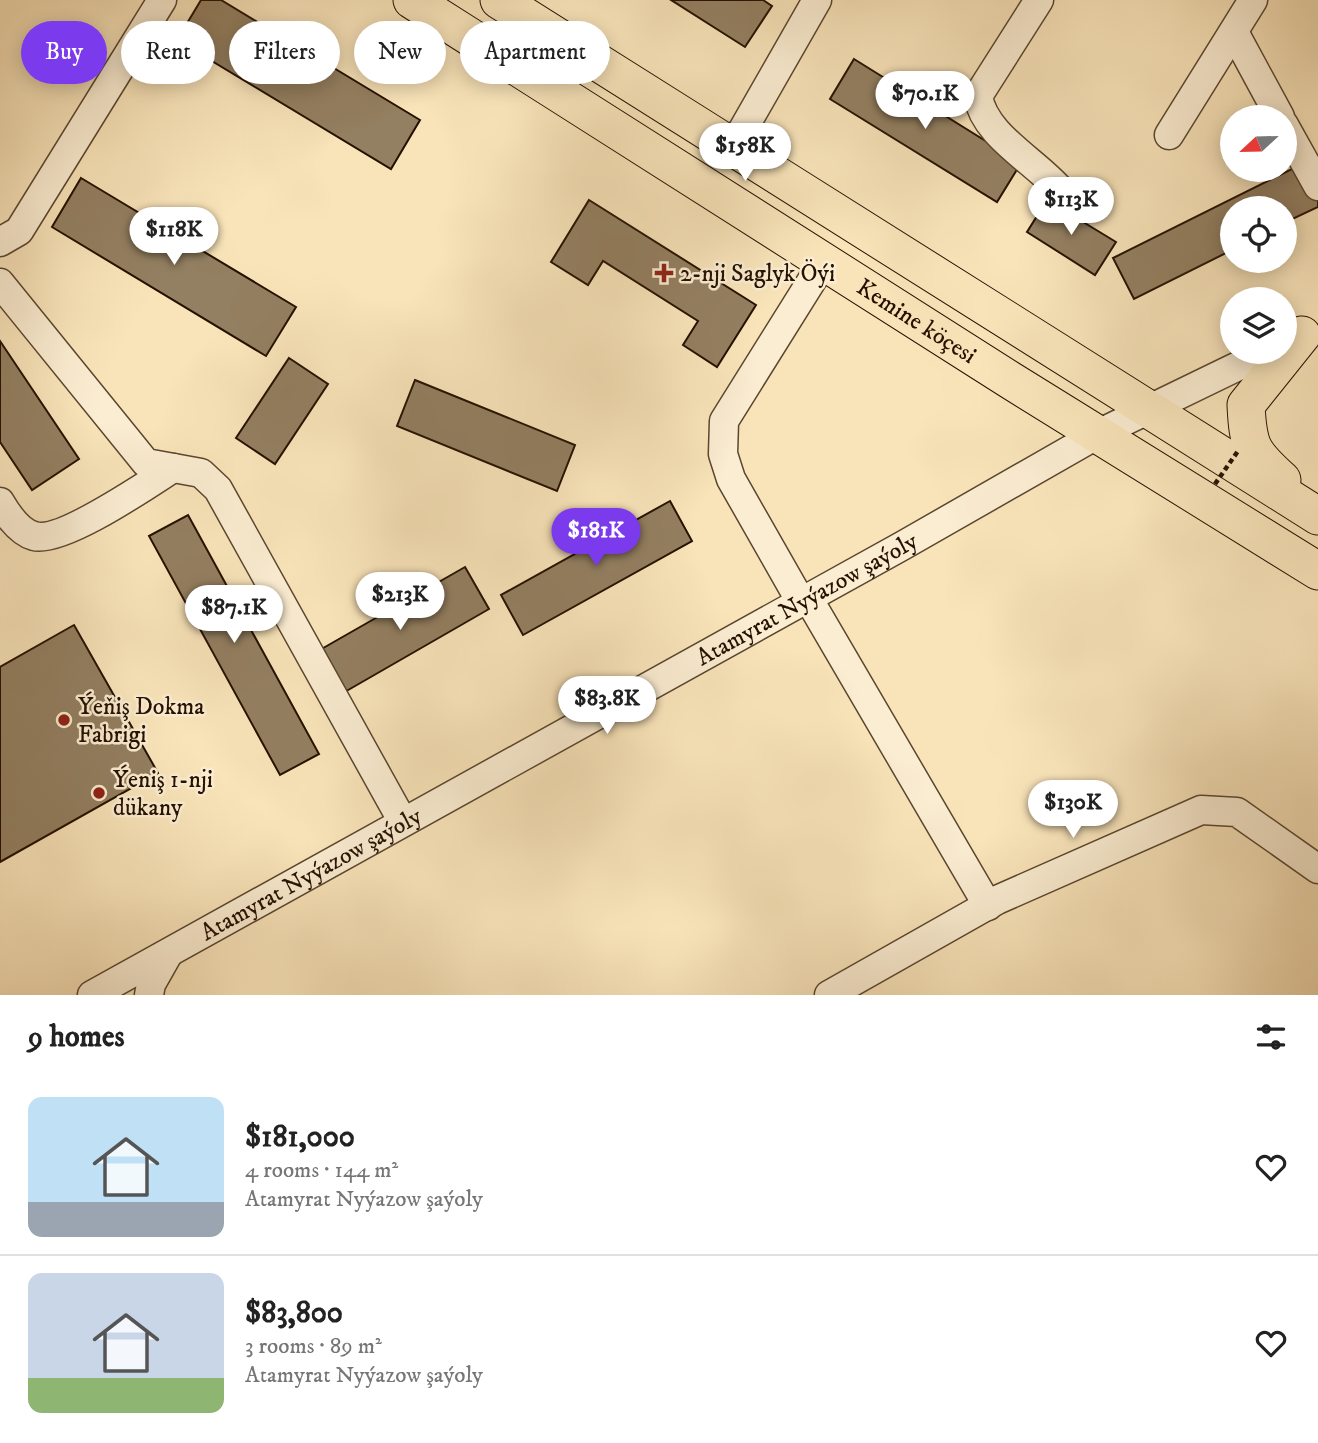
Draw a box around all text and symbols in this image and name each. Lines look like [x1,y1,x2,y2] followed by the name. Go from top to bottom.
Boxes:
[21,21,107,84] chip: Buy
[121,21,215,84] chip: Rent
[229,21,340,84] chip: Filters
[354,21,446,84] chip: New
[460,21,610,84] chip: Apartment
[868,72,982,131] pin: $70.1K
[891,79,959,108] text: $70.1K
[1220,105,1297,182] north arrow
[1220,105,1297,364] map controls
[696,124,794,183] pin: $158K
[715,131,775,160] text: $158K
[1022,177,1120,237] pin: $113K
[1044,185,1098,214] text: $113K
[1220,196,1297,273] button: locate
[125,208,223,267] pin: $118K
[145,215,203,244] text: $118K
[680,259,835,289] place label: 2-nji Saglyk Öýi
[654,263,674,283] marker: 2-nji Saglyk Öýi
[851,272,982,371] street label: Kemine köçesi
[1220,287,1297,364] button: layers
[547,508,645,568] pin: $181K
[567,516,625,545] text: $181K
[691,526,924,673] street label: Atamyrat Nyýazow şaýoly
[351,572,449,632] pin: $213K
[371,580,429,609] text: $213K
[177,586,291,645] pin: $87.1K
[201,593,267,622] text: $87.1K
[550,676,664,736] pin: $83.8K
[574,684,640,713] text: $83.8K
[78,691,205,750] place label: Ýeňiş Dokma Fabrigi
[56,712,72,728] marker: Ýeňiş Dokma Fabrigi
[113,764,213,823] place label: Ýeniş 1-nji dükany
[1024,780,1122,840] pin: $130K
[91,785,107,801] marker: Ýeniş 1-nji dükany
[1044,788,1102,817] text: $130K
[195,801,428,948] street label: Atamyrat Nyýazow şaýoly
[1252,1018,1290,1056] icon: filters
[28,1019,125,1056] text: 9 homes
[245,1119,355,1156] text: $181,000
[84,1125,168,1209] icon: home
[1252,1148,1290,1186] icon: heart
[245,1156,398,1185] text: 4 rooms · 144 m²
[245,1185,483,1214] text: Atamyrat Nyýazow şaýoly
[245,1295,343,1332] text: $83,800
[84,1301,168,1385] icon: home
[1252,1324,1290,1362] icon: heart
[245,1332,382,1361] text: 3 rooms · 89 m²
[245,1361,483,1390] text: Atamyrat Nyýazow şaýoly

